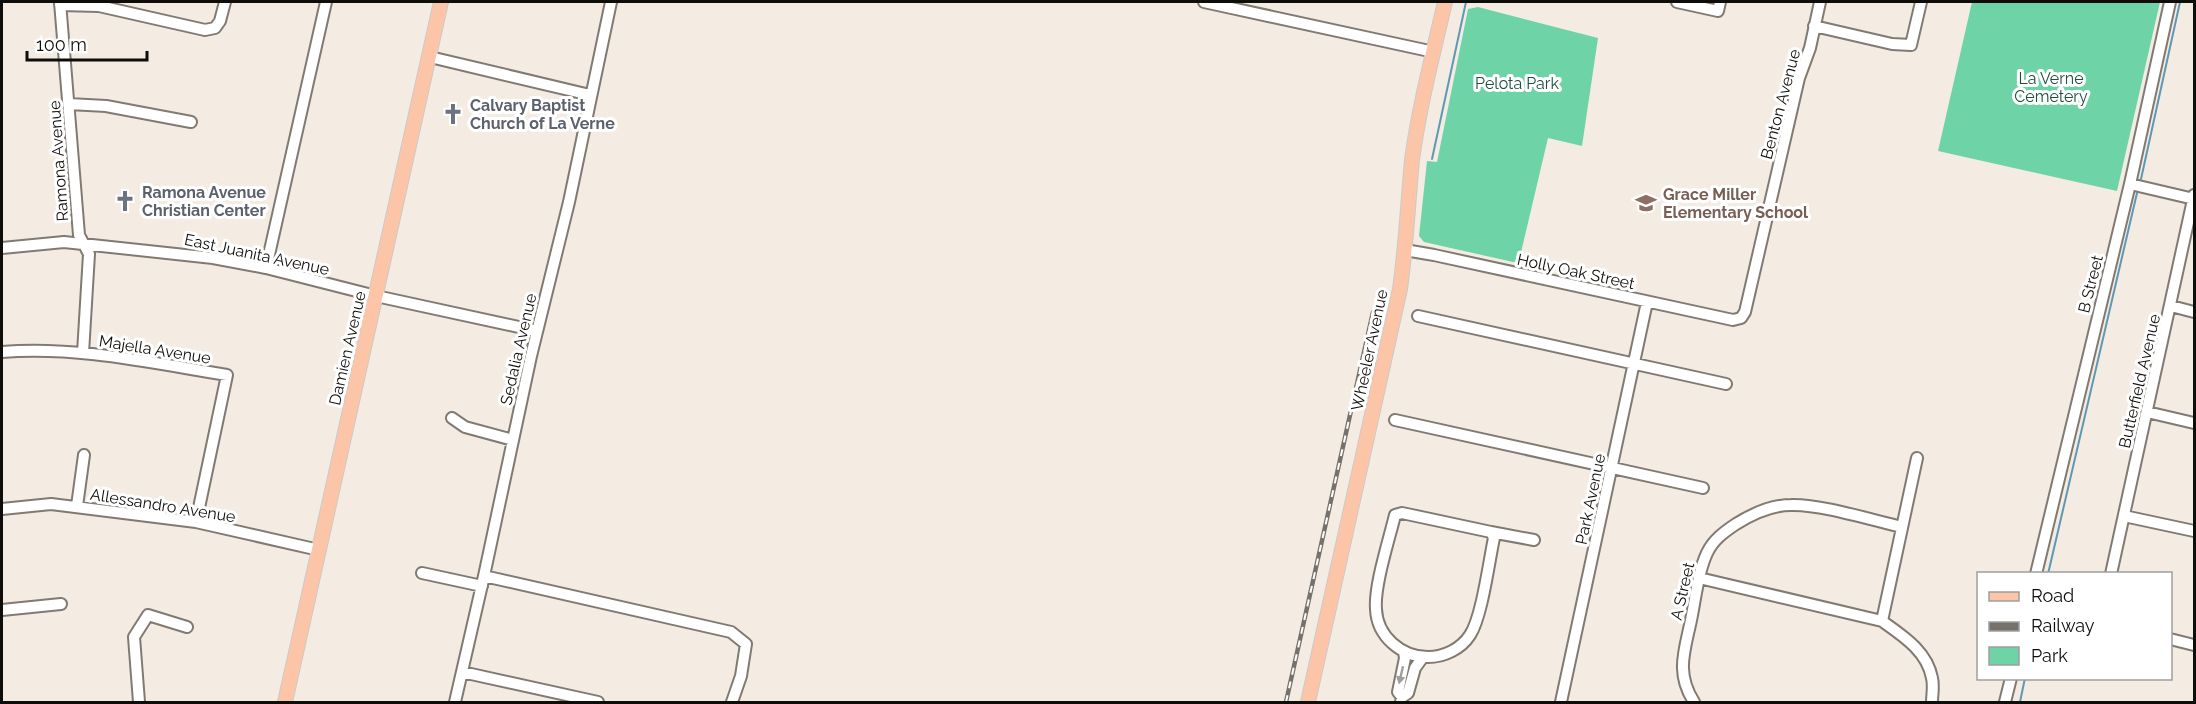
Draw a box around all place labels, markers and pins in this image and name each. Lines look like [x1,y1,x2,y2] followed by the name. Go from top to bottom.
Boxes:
[470,96,615,133] place label: Calvary Baptist Church of La Verne
[441,102,465,126] church icon: Calvary Baptist Church of La Verne
[142,183,266,220] place label: Ramona Avenue Christian Center
[1663,185,1809,222] place label: Grace Miller Elementary School
[113,189,137,213] church icon: Ramona Avenue Christian Center
[1634,191,1658,215] school or university icon: Grace Miller Elementary School

